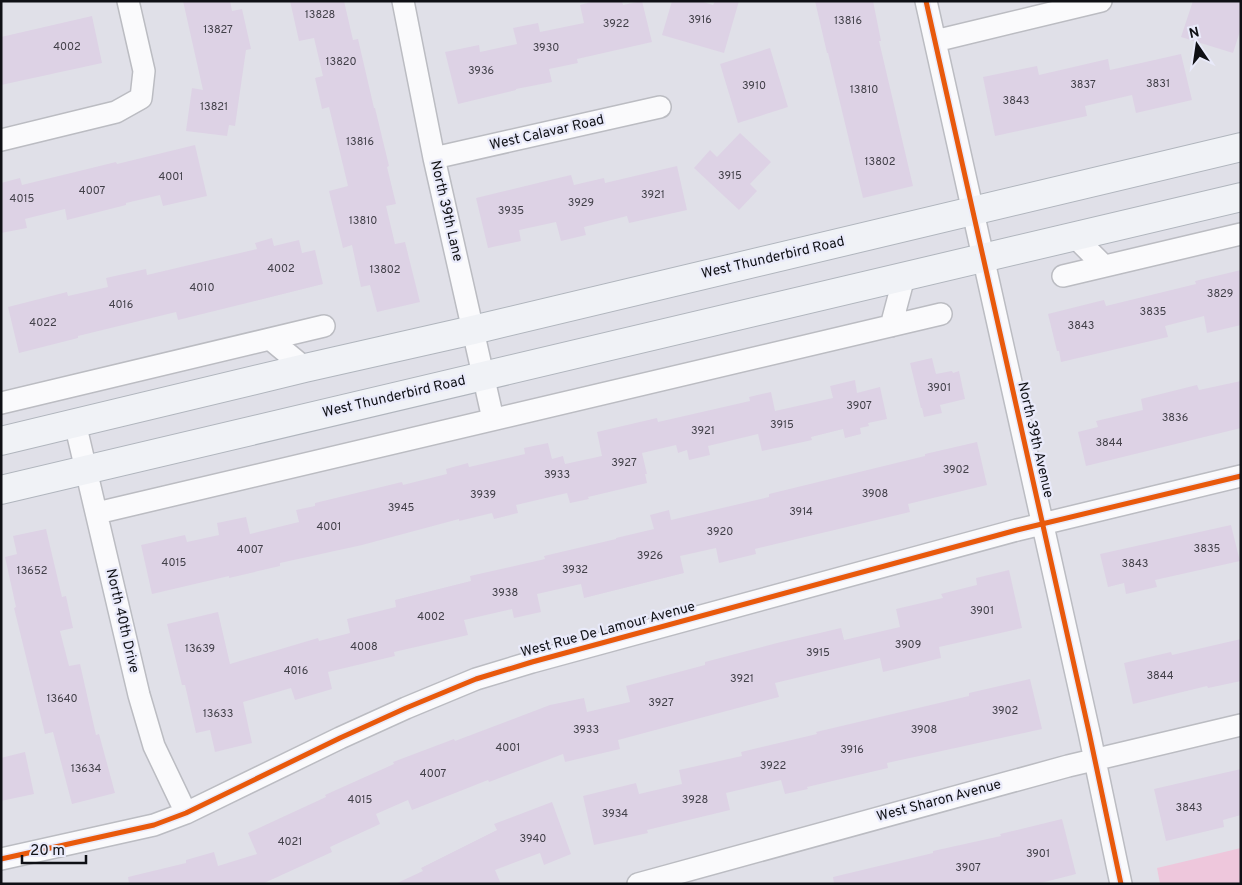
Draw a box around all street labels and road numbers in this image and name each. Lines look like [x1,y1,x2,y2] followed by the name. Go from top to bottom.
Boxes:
[488,112,606,154] street label: West Calavar Road
[426,159,466,263] street label: North 39th Lane
[700,233,846,283] street label: West Thunderbird Road
[321,372,467,422] street label: West Thunderbird Road
[1013,380,1057,500] street label: North 39th Avenue
[102,567,142,675] street label: North 40th Drive
[519,598,697,662] street label: West Rue De Lamour Avenue
[875,776,1003,826] street label: West Sharon Avenue

